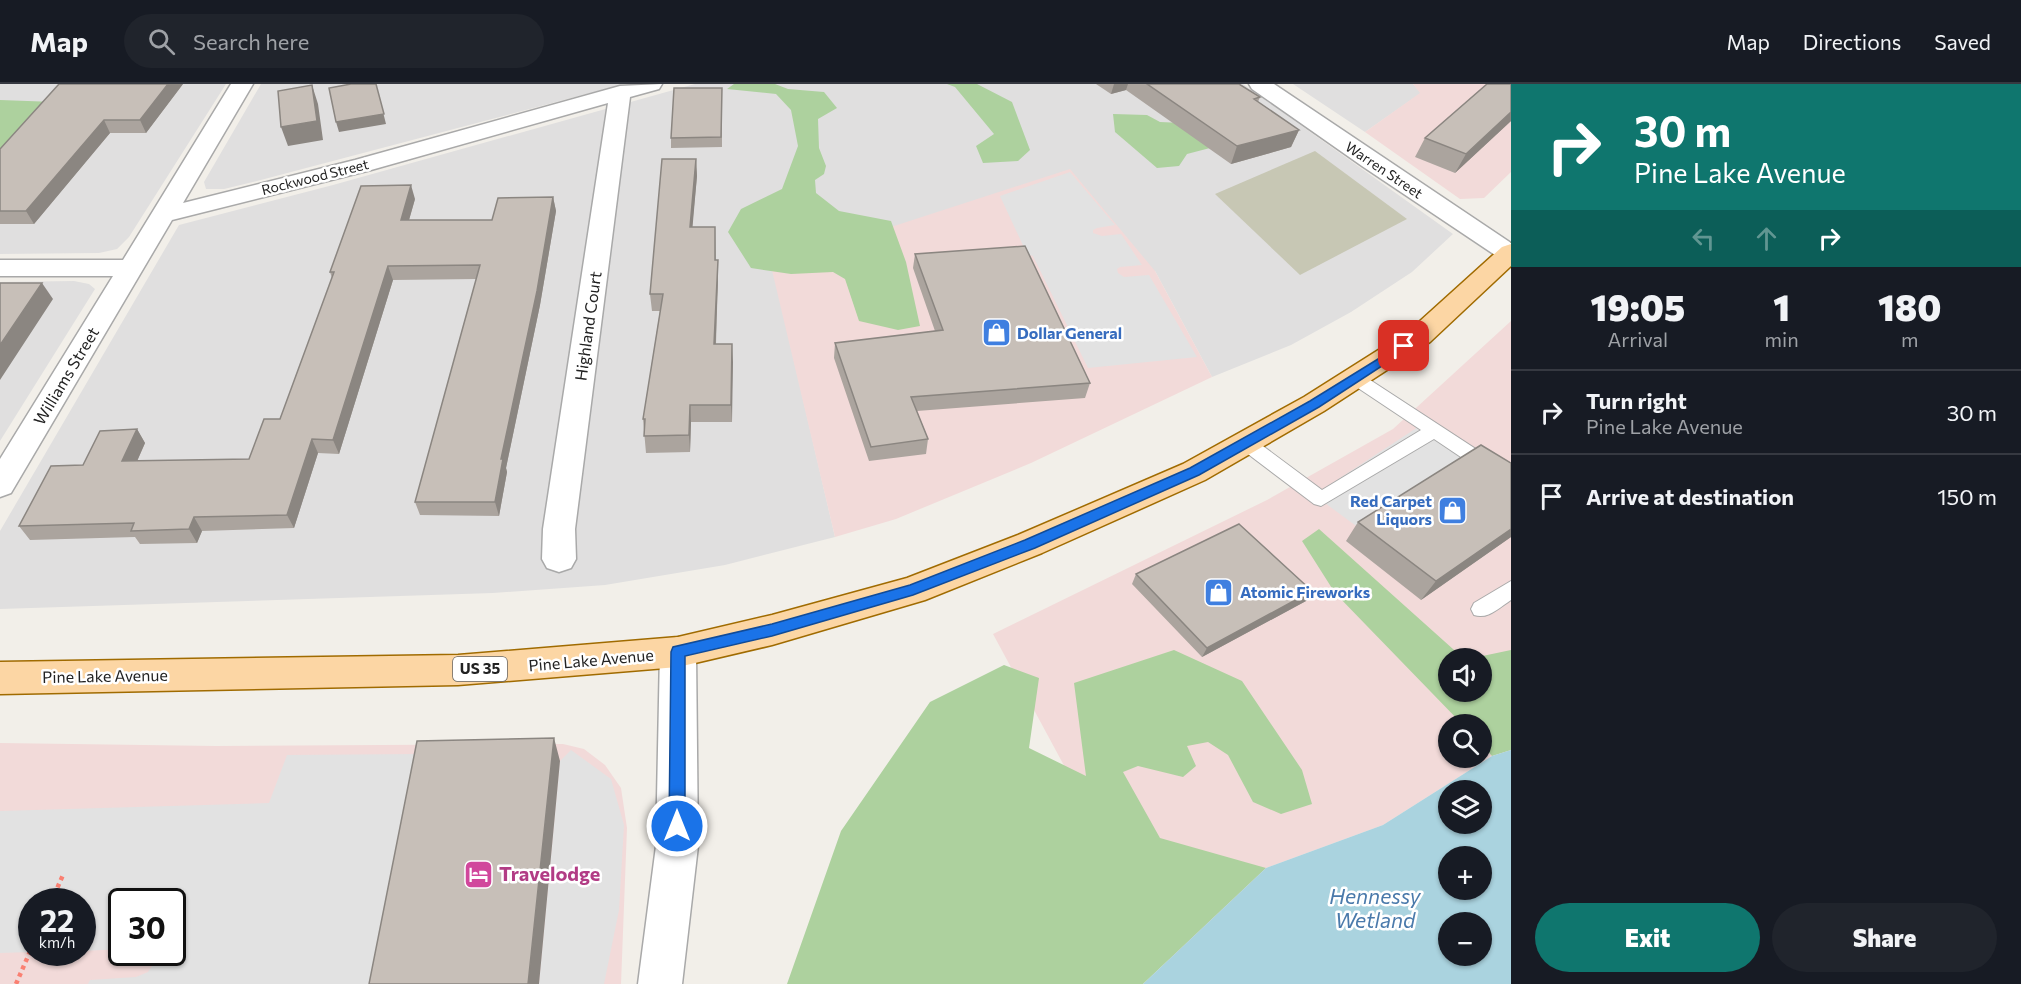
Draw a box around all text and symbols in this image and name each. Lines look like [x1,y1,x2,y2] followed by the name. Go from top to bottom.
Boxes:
[124,14,544,68] search box
[30,24,88,58] text: Map
[145,25,178,58] icon: search
[193,28,309,55] text: Search here
[1727,29,1770,54] text: Map
[1803,29,1901,54] text: Directions
[1934,29,1991,54] text: Saved
[1634,104,1731,156] text: 30 m
[1535,108,1613,186] icon: right
[1342,138,1426,202] street label: Warren Street
[260,155,370,198] street label: Rockwood Street
[1634,156,1846,189] text: Pine Lake Avenue
[1687,222,1720,255] icon: left
[1750,222,1783,255] icon: ahead
[1813,222,1846,255] icon: right
[570,270,605,382] street label: Highland Court
[1590,284,1685,328] text: 19:05
[1773,284,1790,328] text: 1
[1878,284,1942,328] text: 180
[980,317,1012,349] shop icon: Dollar General
[1378,320,1429,371] pin
[29,323,102,428] street label: Williams Street
[1017,323,1122,342] place label: Dollar General
[1608,327,1668,351] text: Arrival
[1765,327,1799,351] text: min
[1901,327,1919,351] text: m
[1387,329,1420,362] icon: arrive
[1586,387,1687,414] text: Turn right
[1535,396,1568,429] icon: right
[1947,399,1997,426] text: 30 m
[1586,414,1743,438] text: Pine Lake Avenue
[1535,480,1568,513] icon: arrive
[1586,483,1794,510] text: Arrive at destination
[1937,483,1997,510] text: 150 m
[1350,491,1432,528] place label: Red Carpet Liquors
[1437,494,1469,526] shop icon: Red Carpet Liquors
[1203,576,1235,608] shop icon: Atomic Fireworks
[1240,582,1370,601] place label: Atomic Fireworks
[528,645,654,674] street label: Pine Lake Avenue
[1438,648,1492,966] map controls
[1438,648,1492,702] button: sound
[453,657,507,681] road number: US 35
[42,665,168,686] street label: Pine Lake Avenue
[1438,714,1492,768] button: search
[1438,780,1492,834] button: layers
[645,794,709,858] position arrow
[1438,846,1492,900] button: +
[462,858,494,890] hotel icon: Travelodge
[499,861,600,885] place label: Travelodge
[1329,883,1422,932] water label: Hennessy Wetland
[108,888,186,966] speed limit sign: 30
[40,901,74,938] text: 22
[1535,903,1760,972] button: Exit
[1772,903,1997,972] button: Share
[1438,912,1492,966] button: −
[39,933,75,951] text: km/h

